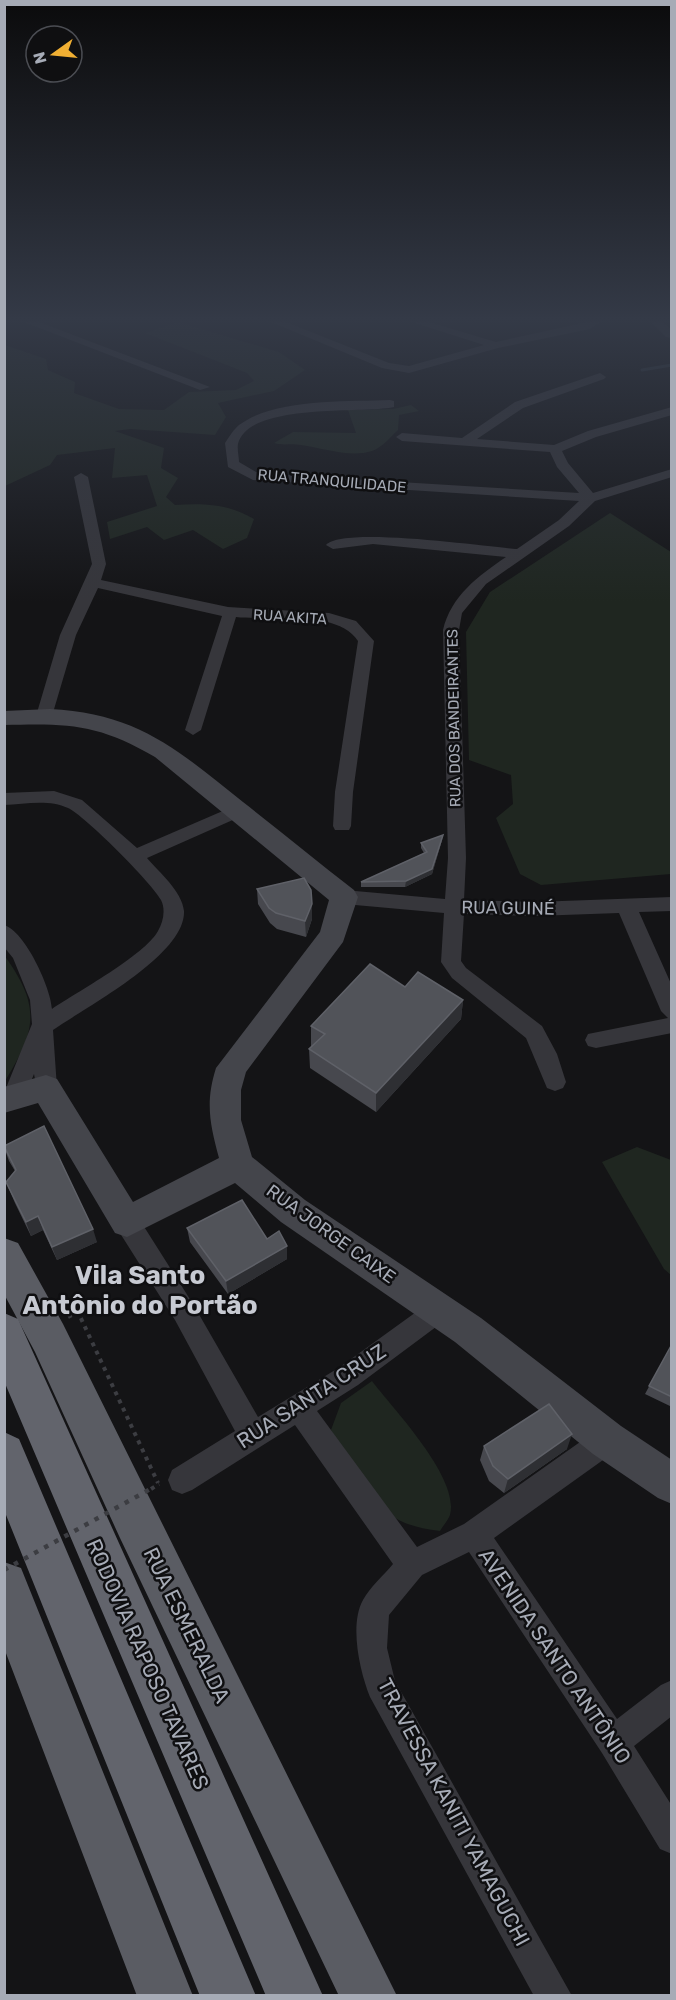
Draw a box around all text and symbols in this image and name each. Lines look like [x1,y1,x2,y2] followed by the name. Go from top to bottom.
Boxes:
[24,24,84,84] north arrow
[29,50,51,66] text: N
[257,466,407,496] street label: RUA TRANQUILIDADE
[253,605,327,629] street label: RUA AKITA
[443,629,465,807] street label: RUA DOS BANDEIRANTES
[461,896,555,920] street label: RUA GUINÉ
[262,1180,400,1288] street label: RUA JORGE CAIXE
[22,1260,258,1321] district label: Vila Santo Antônio do Portão
[232,1338,390,1454] street label: RUA SANTA CRUZ
[81,1535,215,1793] street label: RODOVIA RAPOSO TAVARES
[139,1543,235,1707] street label: RUA ESMERALDA
[474,1544,636,1768] street label: AVENIDA SANTO ANTÔNIO
[373,1674,535,1950] street label: TRAVESSA KANITI YAMAGUCHI

